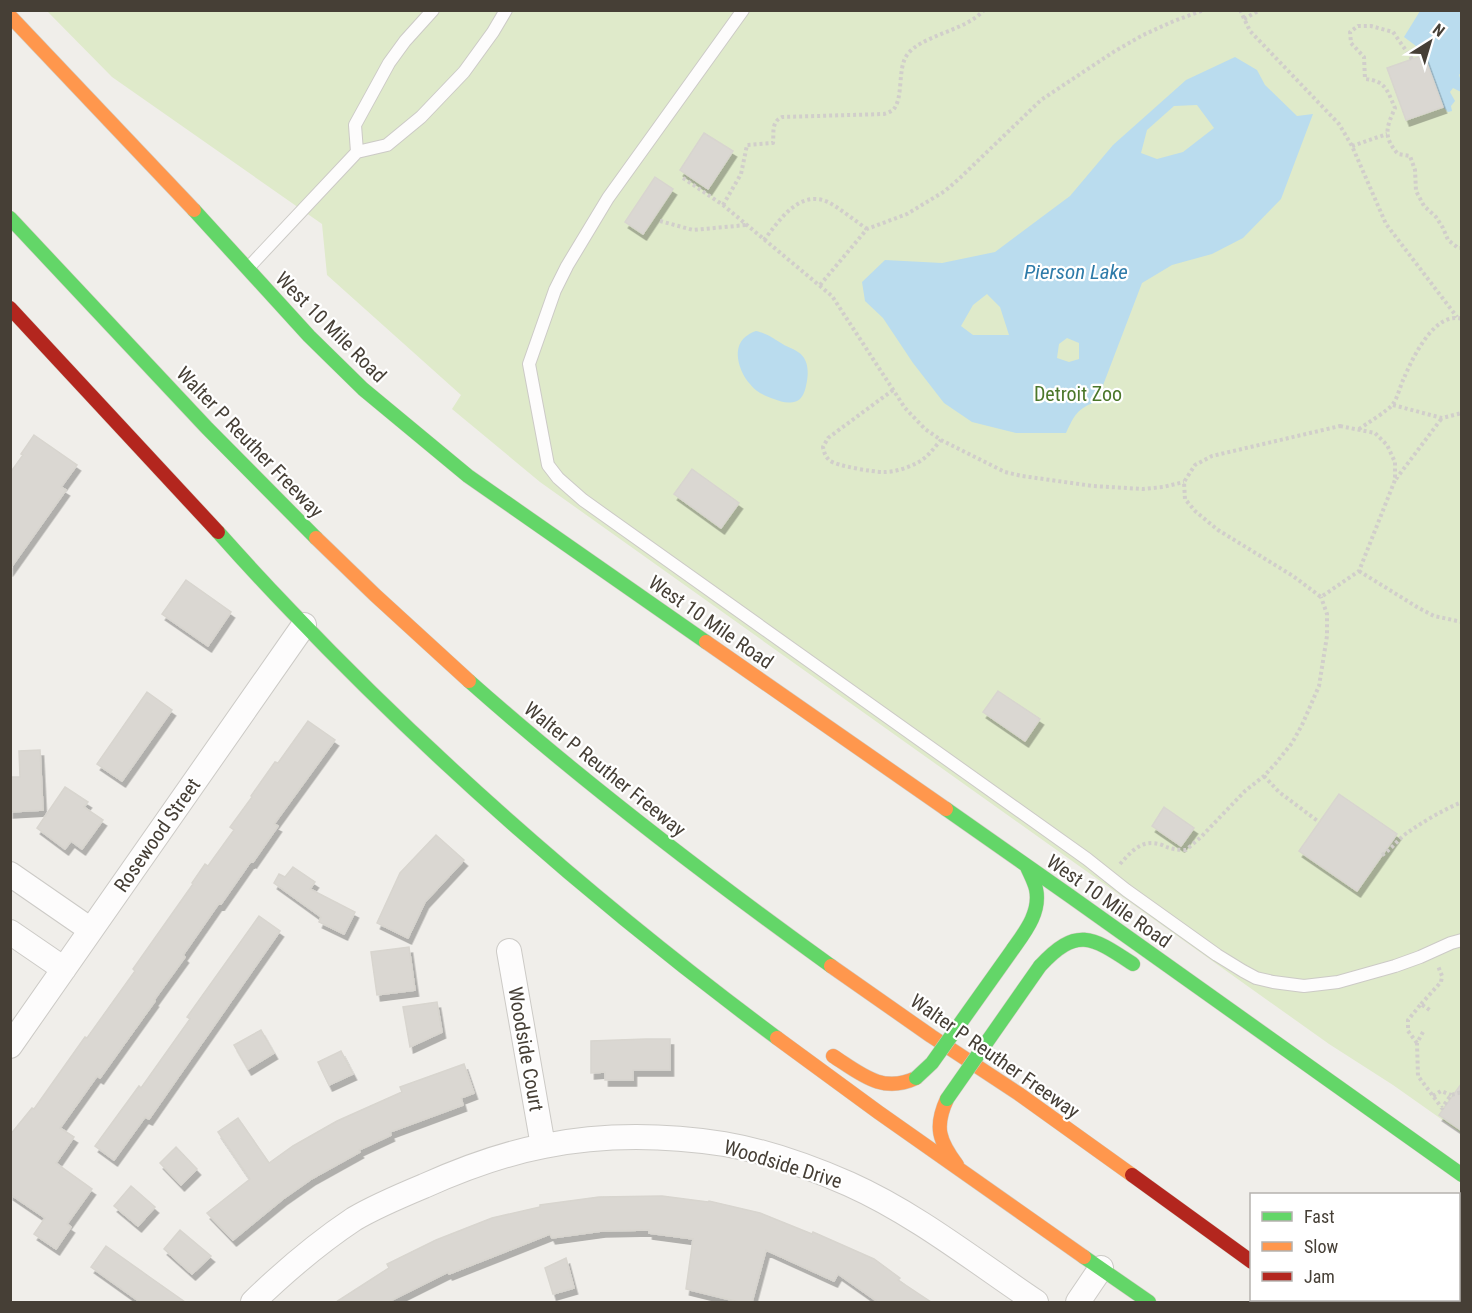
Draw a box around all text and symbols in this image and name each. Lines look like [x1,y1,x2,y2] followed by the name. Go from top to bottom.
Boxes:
[1400,12,1460,72] north arrow
[1429,20,1448,41] text: N
[1024,260,1128,284] water label: Pierson Lake
[271,267,391,387] street label: West 10 Mile Road
[172,361,328,523] street label: Walter P Reuther Freeway
[1034,382,1122,406] park label: Detroit Zoo
[644,570,778,674] street label: West 10 Mile Road
[519,696,691,842] street label: Walter P Reuther Freeway
[109,773,205,897] street label: Rosewood Street
[1042,849,1176,953] street label: West 10 Mile Road
[503,985,549,1113] street label: Woodside Court
[906,989,1084,1123] street label: Walter P Reuther Freeway
[721,1135,845,1193] street label: Woodside Drive
[1250,1193,1460,1301] legend
[1304,1206,1335,1227] text: Fast
[1304,1236,1339,1257] text: Slow
[1304,1266,1335,1287] text: Jam

